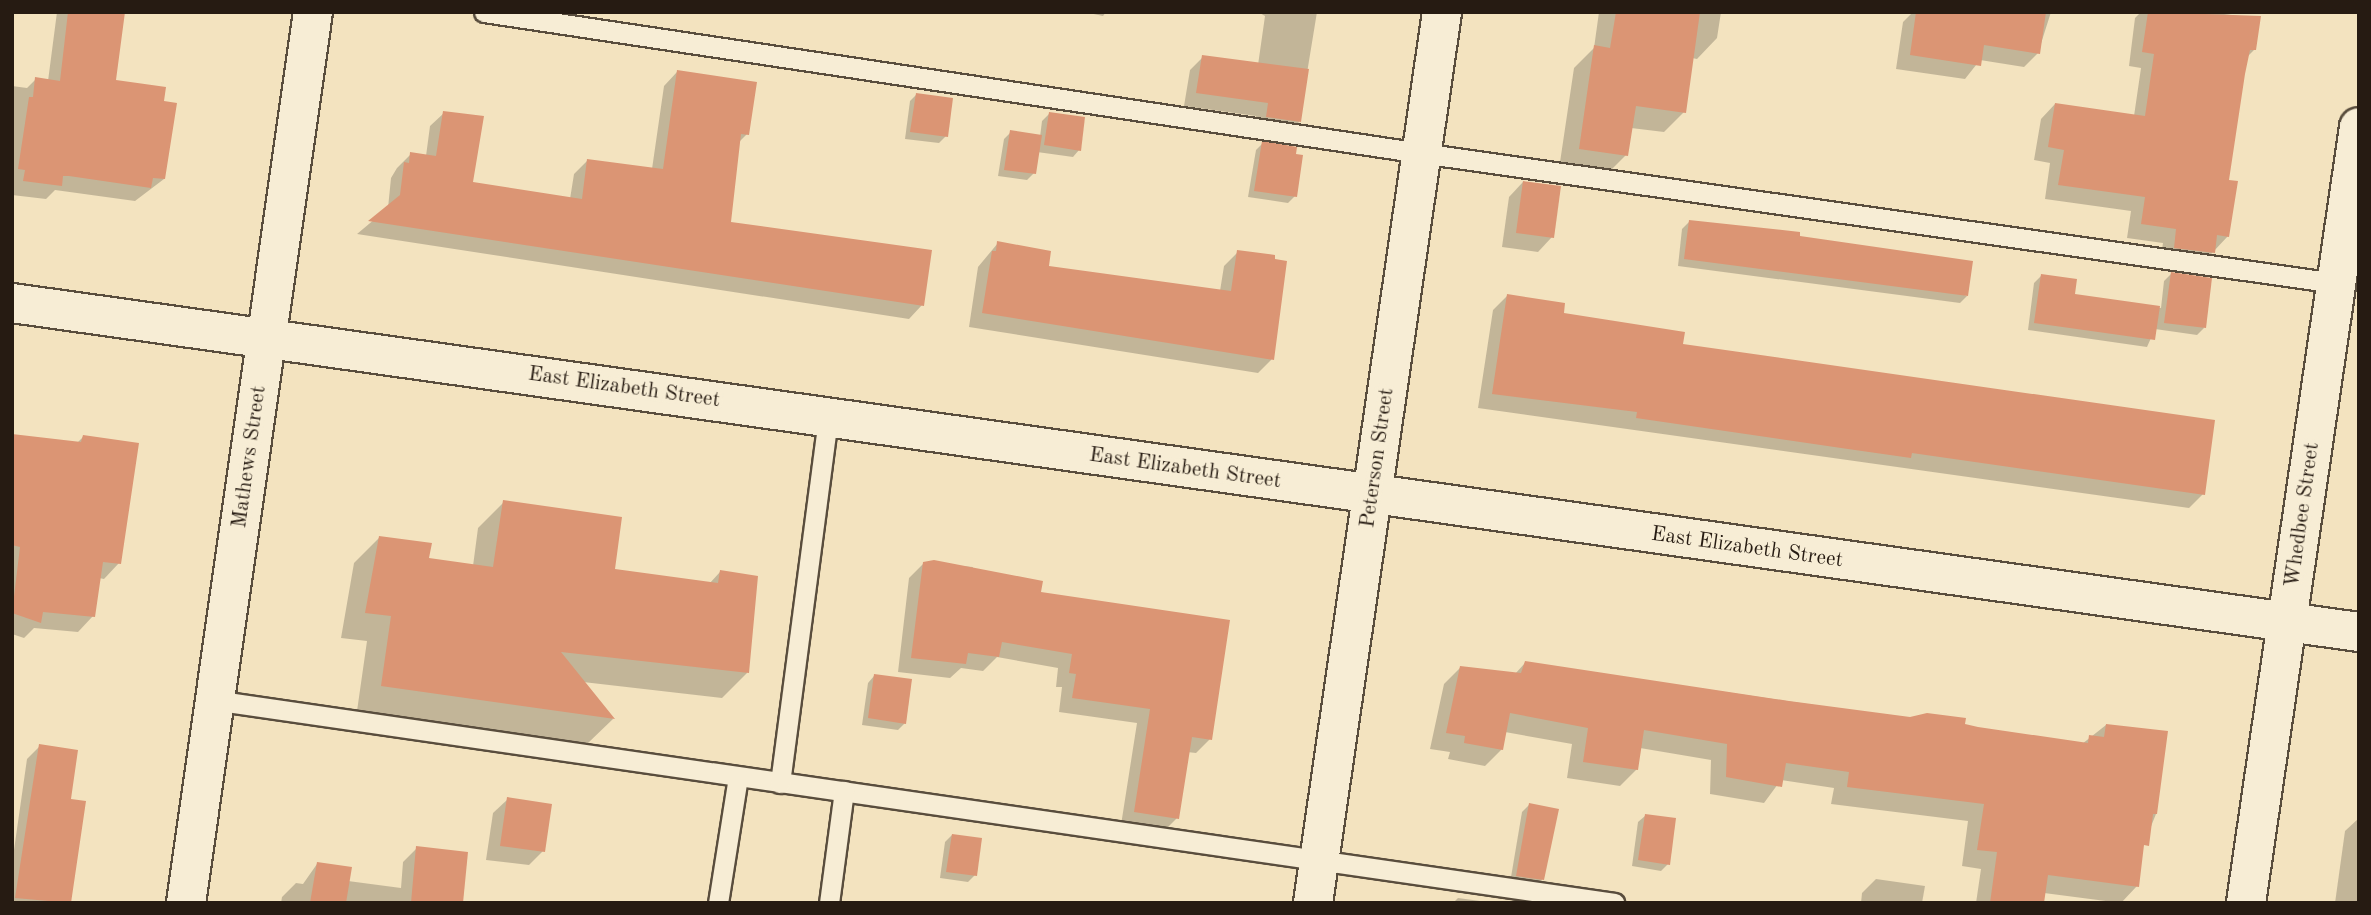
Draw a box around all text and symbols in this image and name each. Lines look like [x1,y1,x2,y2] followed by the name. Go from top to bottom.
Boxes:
[527,362,721,414] street label: East Elizabeth Street
[228,384,272,530] street label: Mathews Street
[1356,386,1400,530] street label: Peterson Street
[2280,441,2326,589] street label: Whedbee Street
[1088,443,1282,495] street label: East Elizabeth Street
[1650,522,1844,574] street label: East Elizabeth Street

